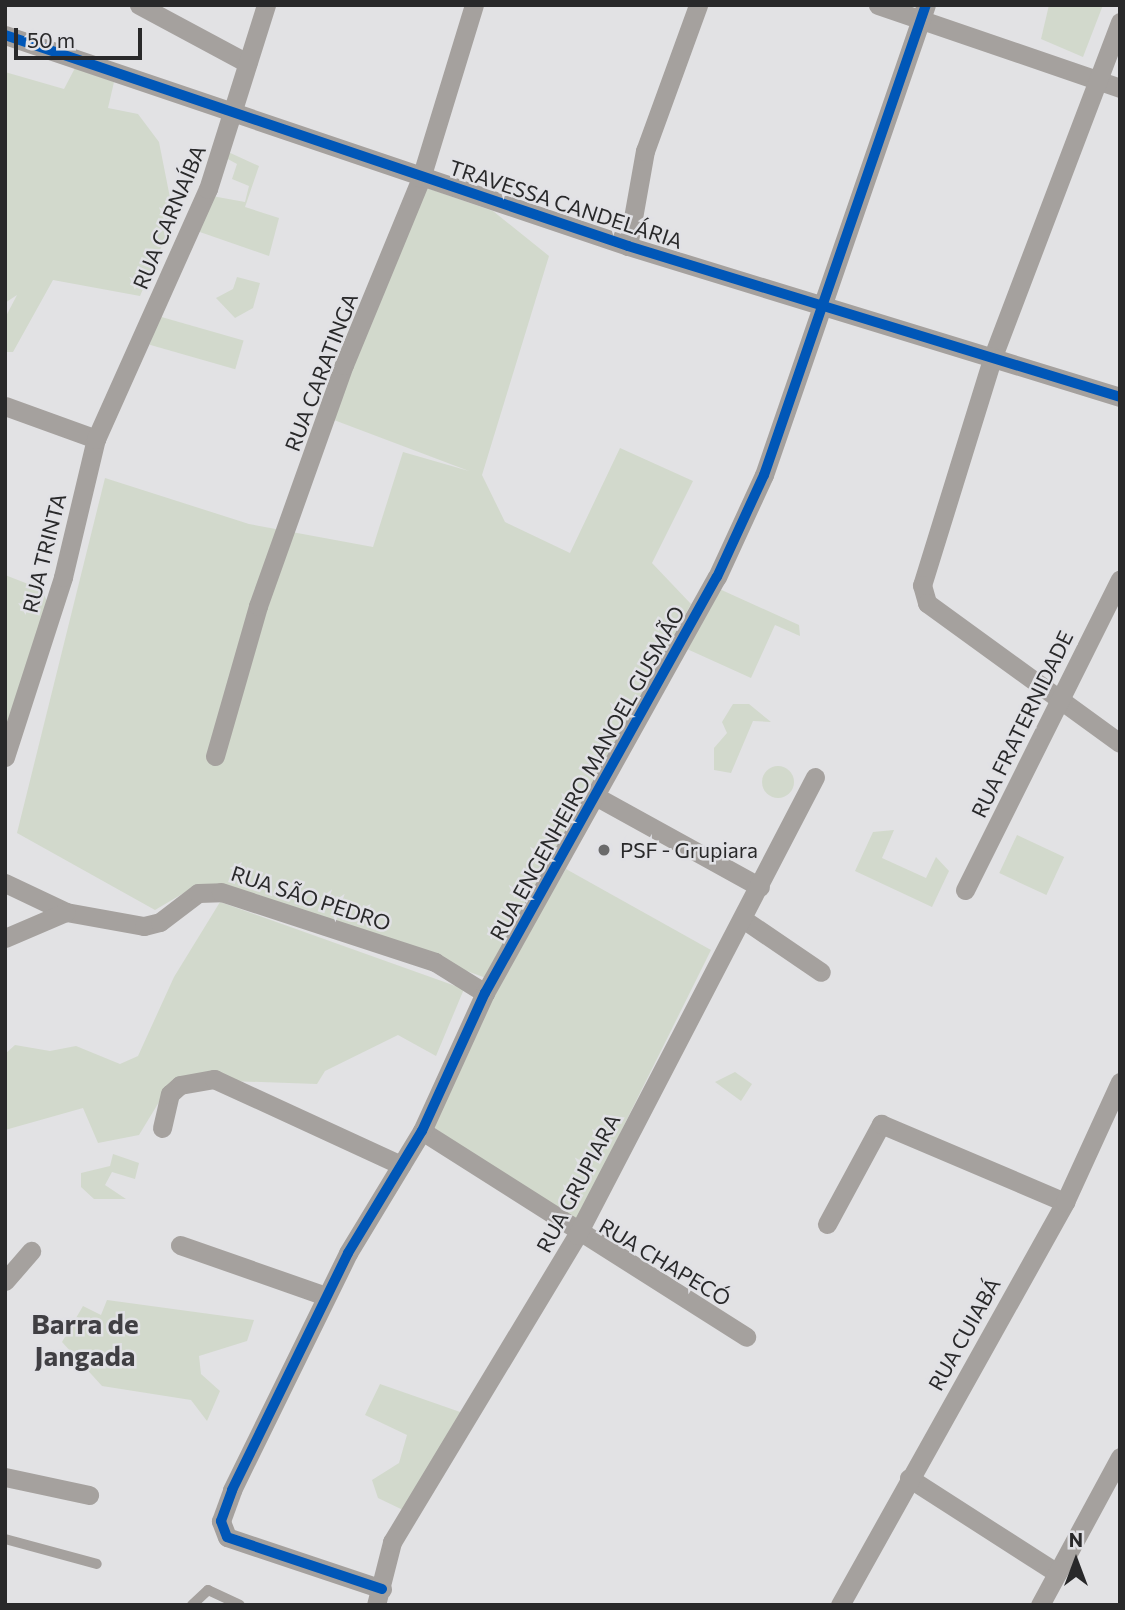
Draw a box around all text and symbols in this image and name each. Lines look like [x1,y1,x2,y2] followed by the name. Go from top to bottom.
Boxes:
[18,14,145,58] scale bar
[27,27,75,52] text: 50 m
[127,141,211,293] street label: RUA CARNAÍBA
[446,154,686,254] street label: TRAVESSA CANDELÁRIA
[279,289,363,455] street label: RUA CARATINGA
[17,491,71,615] street label: RUA TRINTA
[484,602,690,944] street label: RUA ENGENHEIRO MANOEL GUSMÃO
[966,627,1078,821] street label: RUA FRATERNIDADE
[620,837,758,863] place label: PSF - Grupiara
[594,840,614,860] marker: PSF - Grupiara
[228,860,394,936] street label: RUA SÃO PEDRO
[531,1109,625,1257] street label: RUA GRUPIARA
[595,1213,735,1311] street label: RUA CHAPECÓ
[923,1273,1005,1395] street label: RUA CUIABÁ
[31,1306,139,1372] district label: Barra de Jangada
[1041,1526,1111,1596] north arrow
[1069,1528,1083,1551] text: N

